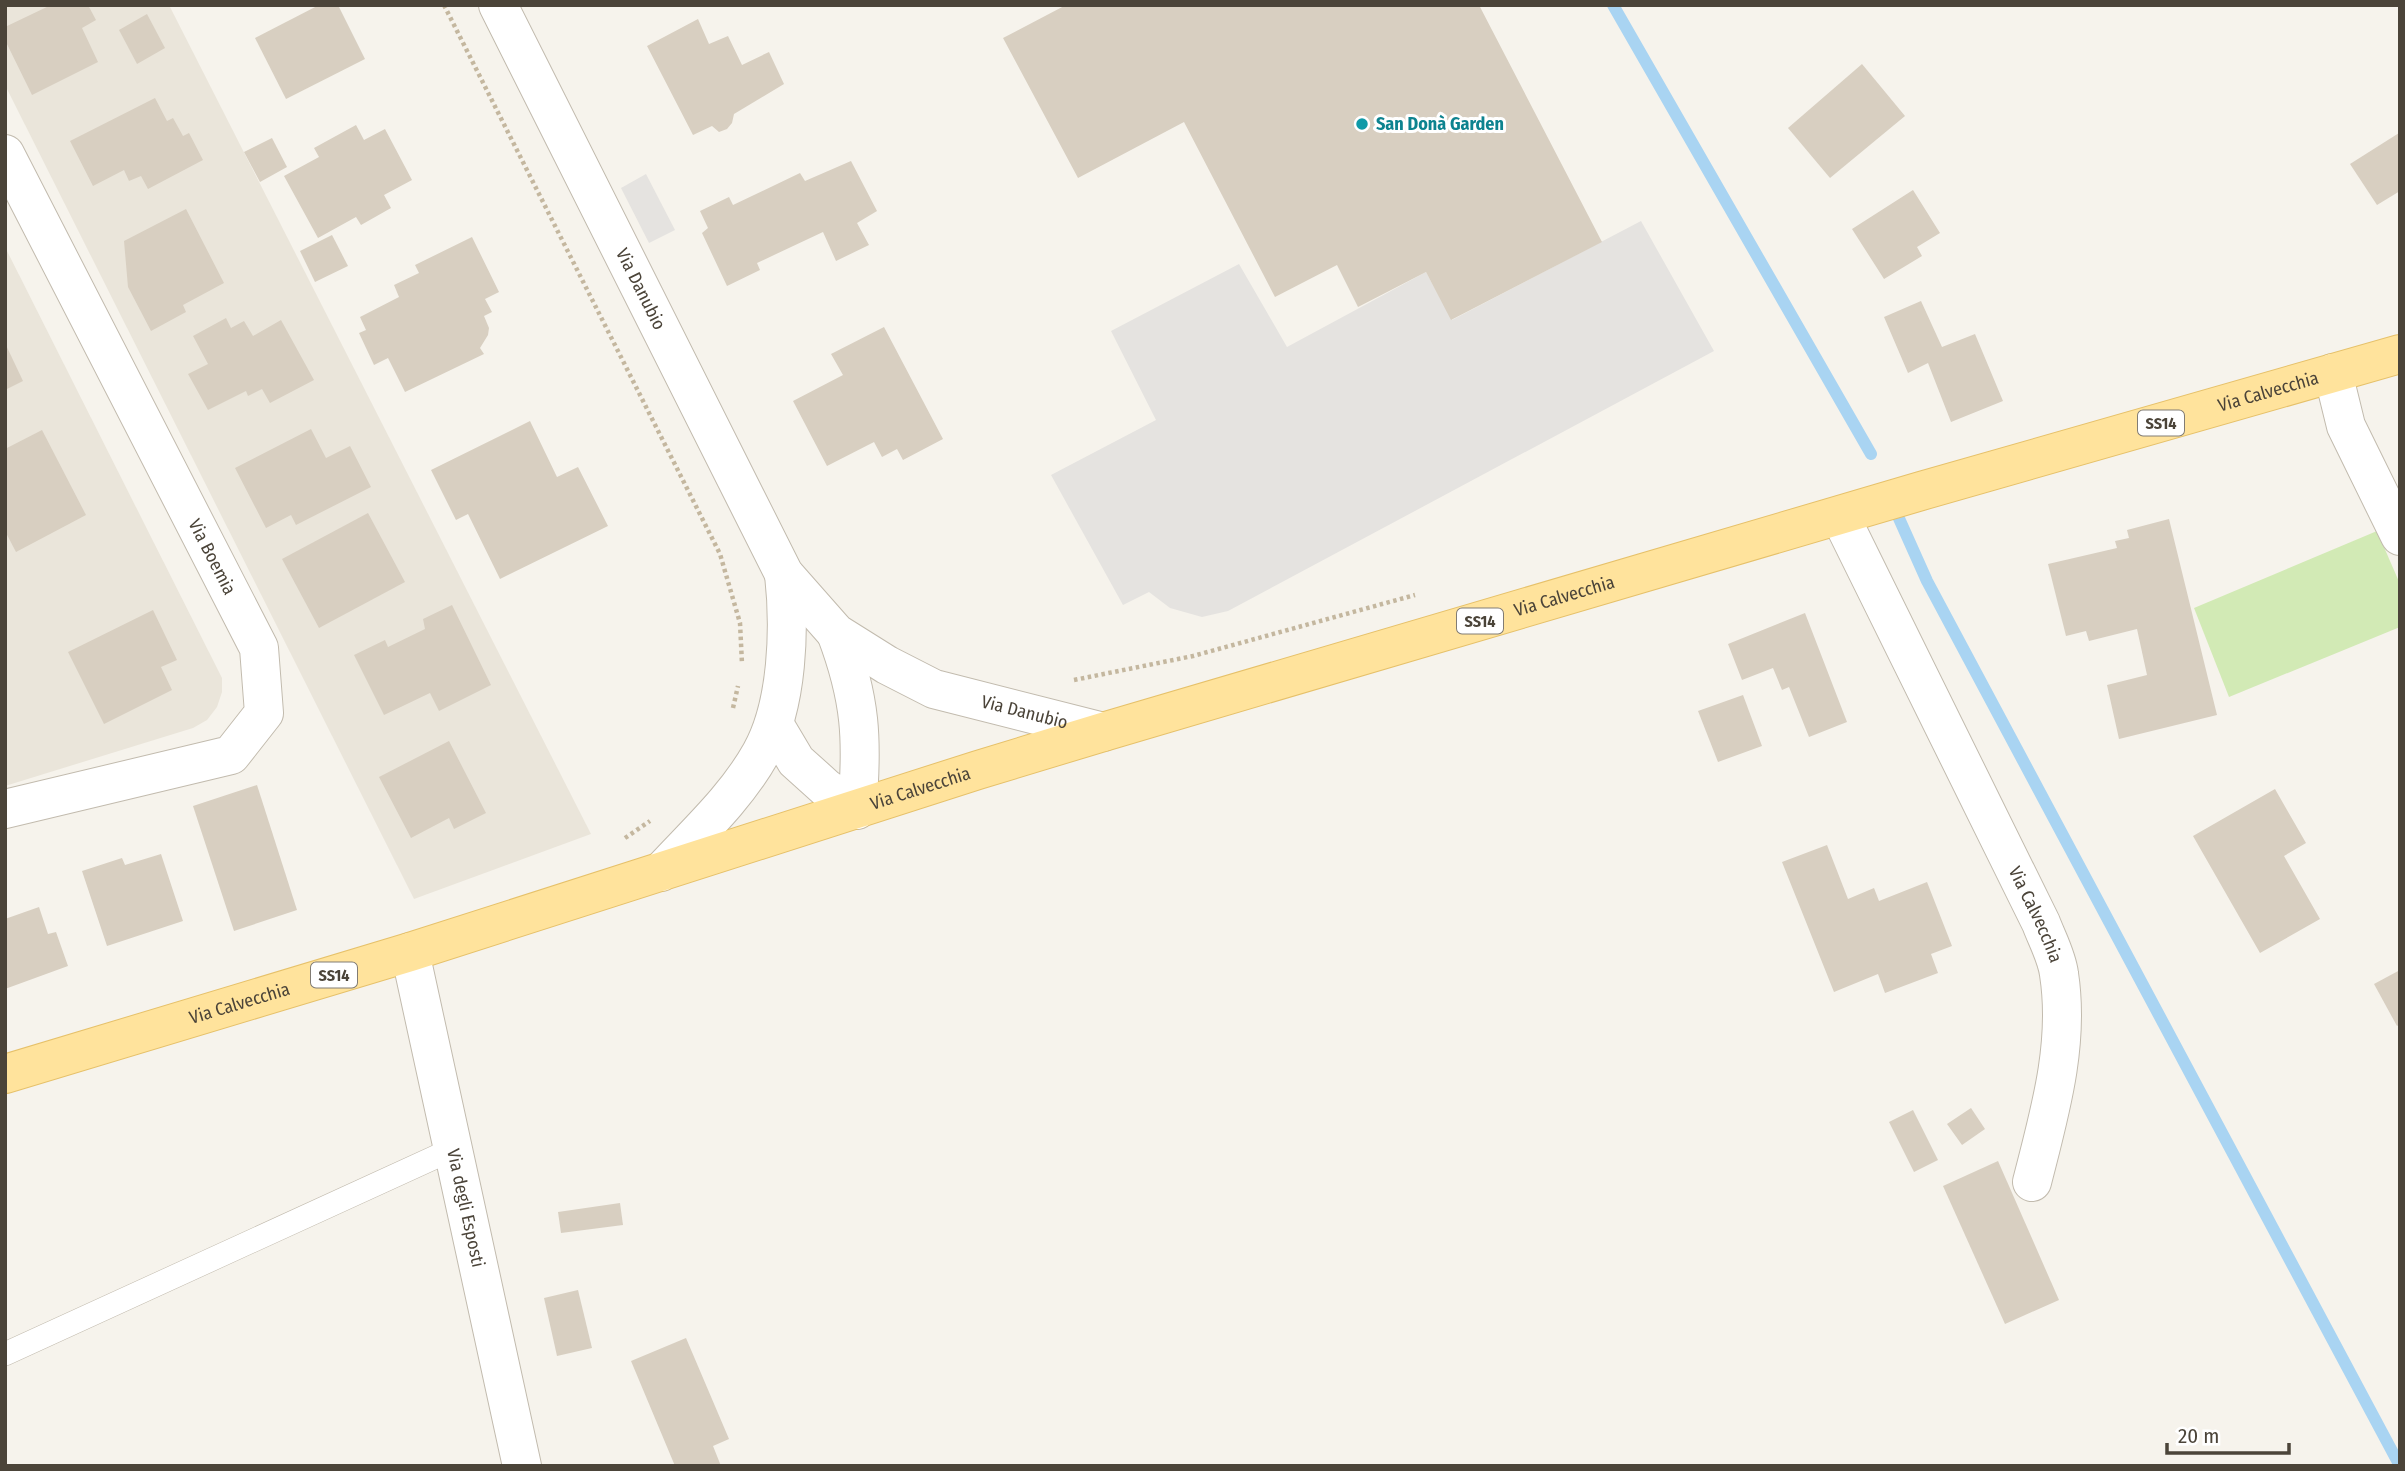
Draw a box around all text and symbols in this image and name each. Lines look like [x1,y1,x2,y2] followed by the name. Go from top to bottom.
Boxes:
[1376,113,1504,135] place label: San Donà Garden
[1354,116,1370,132] marker: San Donà Garden
[611,245,670,334] street label: Via Danubio
[2215,367,2321,417] street label: Via Calvecchia
[2138,410,2184,436] road number: SS14
[184,515,241,599] street label: Via Boemia
[1511,571,1617,621] street label: Via Calvecchia
[1457,608,1503,634] road number: SS14
[979,691,1070,734] street label: Via Danubio
[868,762,973,815] street label: Via Calvecchia
[2004,863,2067,966] street label: Via Calvecchia
[311,962,357,987] road number: SS14
[187,978,293,1029] street label: Via Calvecchia
[442,1147,489,1269] street label: Via degli Esposti
[2167,1412,2290,1456] scale bar
[2178,1423,2219,1449] text: 20 m

